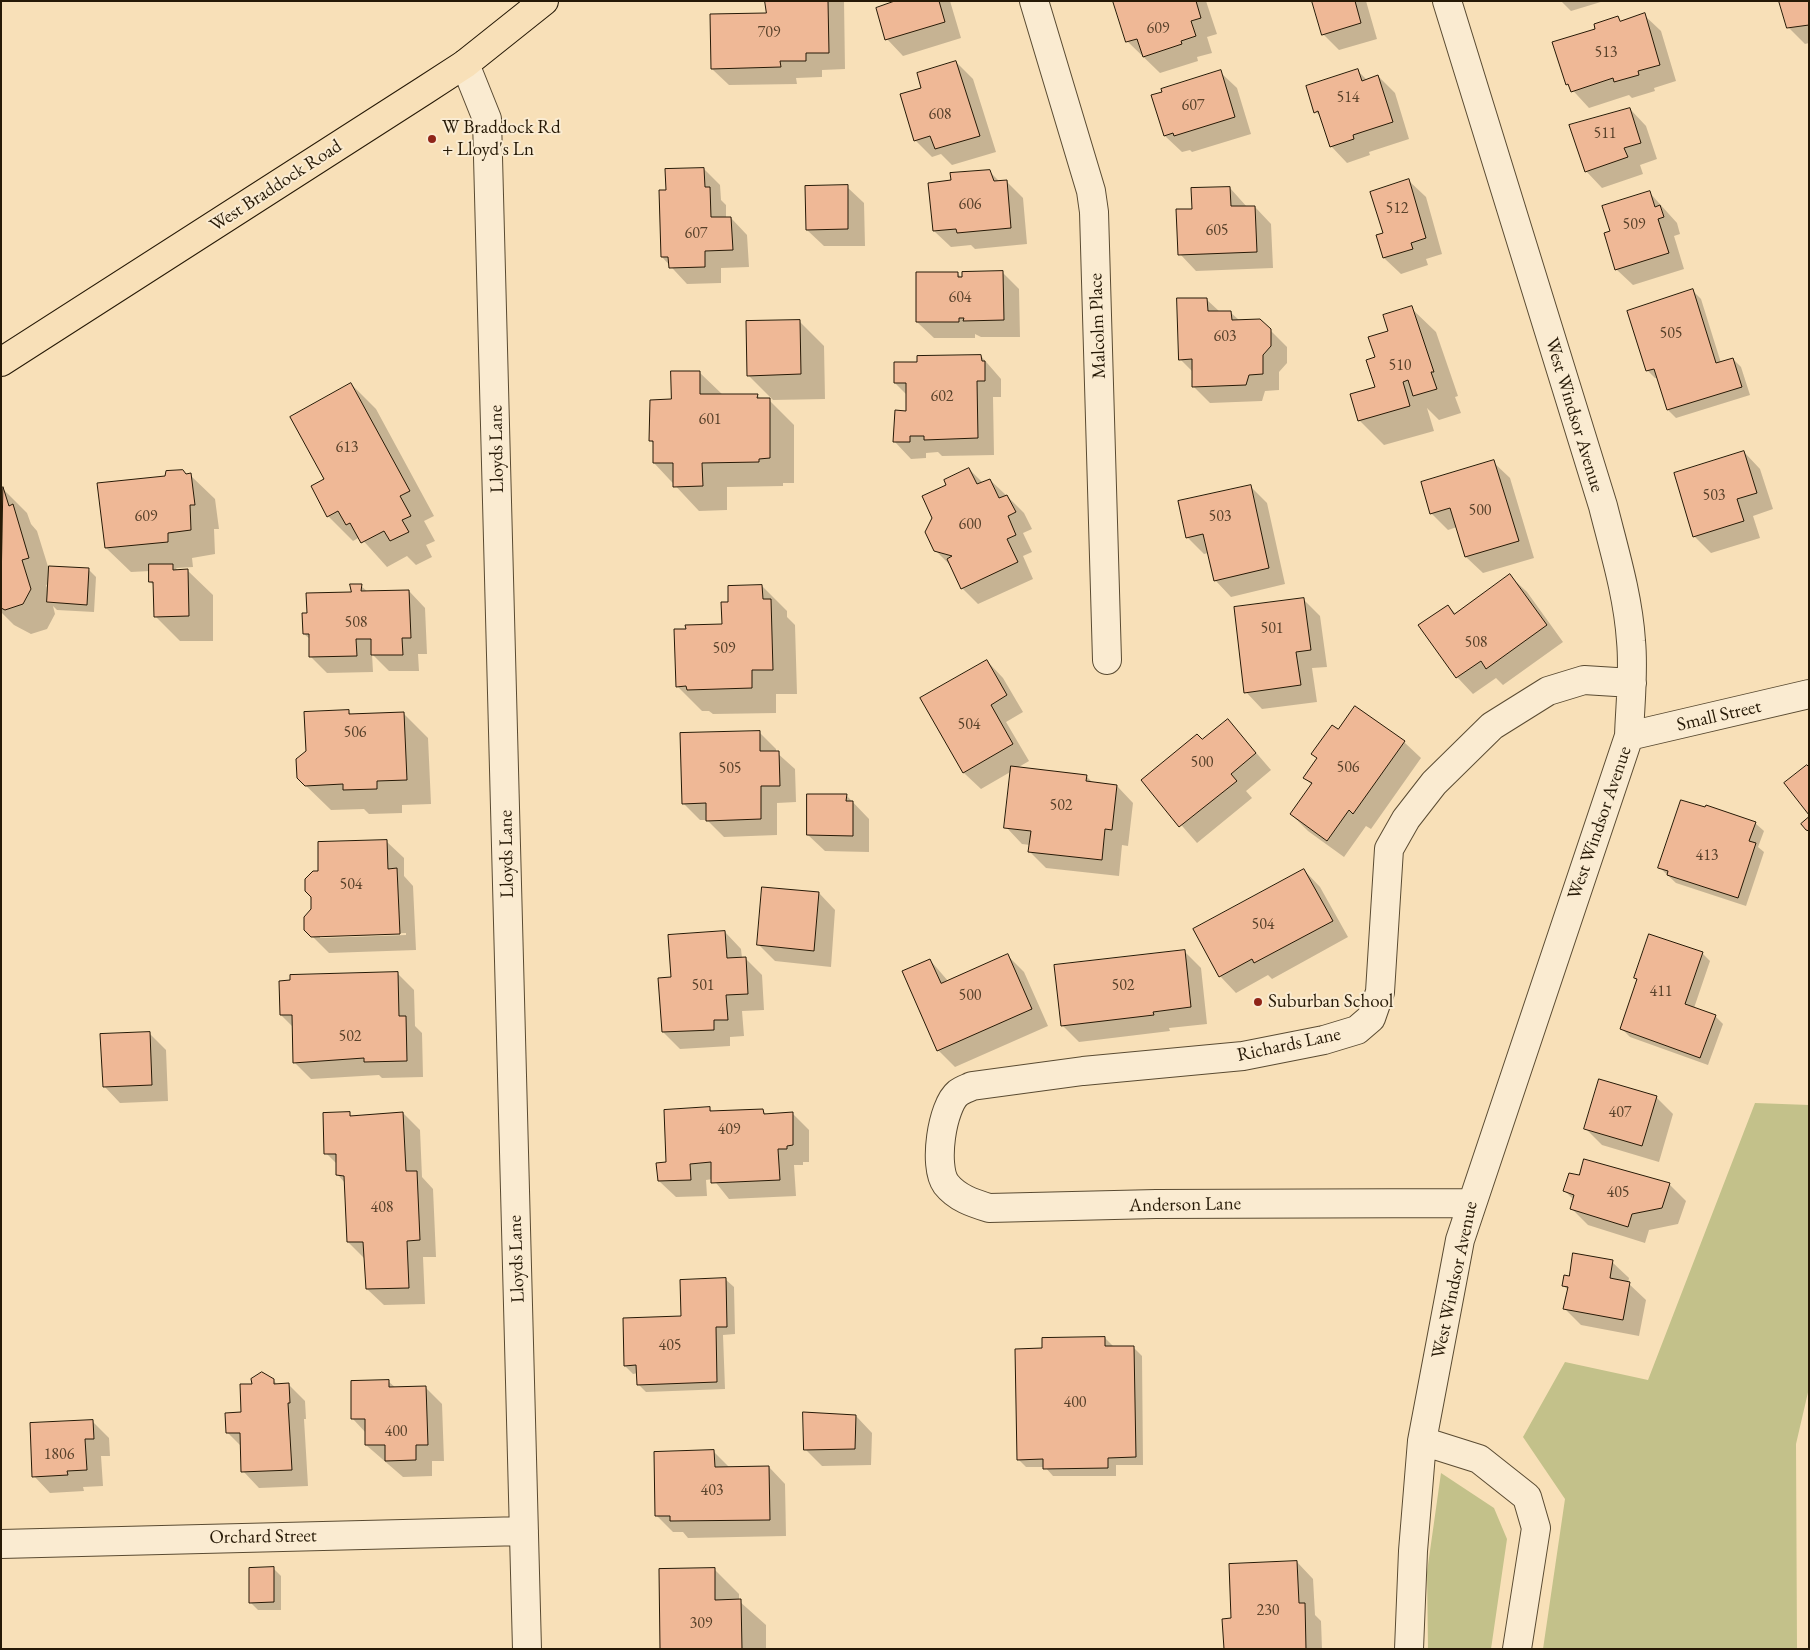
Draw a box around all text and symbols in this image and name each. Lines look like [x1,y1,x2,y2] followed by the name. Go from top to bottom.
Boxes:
[1146,19,1170,39] house number: 609
[757,23,781,43] house number: 709
[1594,43,1618,63] house number: 513
[1336,88,1360,108] house number: 514
[1181,96,1205,116] house number: 607
[928,105,952,125] house number: 608
[442,117,561,161] place label: W Braddock Rd + Lloyd's Ln
[1593,124,1617,144] house number: 511
[426,133,438,145] marker: W Braddock Rd + Lloyd's Ln
[206,135,346,237] street label: West Braddock Road
[958,195,982,215] house number: 606
[1385,199,1409,219] house number: 512
[1622,215,1646,235] house number: 509
[1205,221,1229,241] house number: 605
[684,224,708,244] house number: 607
[1085,273,1111,379] street label: Malcolm Place
[948,288,972,308] house number: 604
[1659,324,1683,344] house number: 505
[1213,327,1237,347] house number: 603
[1540,335,1608,495] street label: West Windsor Avenue
[1388,356,1412,376] house number: 510
[930,387,954,407] house number: 602
[485,405,509,493] street label: Lloyds Lane
[698,410,722,430] house number: 601
[335,438,359,458] house number: 613
[1702,486,1726,506] house number: 503
[1468,501,1492,521] house number: 500
[134,507,158,527] house number: 609
[1208,507,1232,527] house number: 503
[958,515,982,535] house number: 600
[344,613,368,633] house number: 508
[1260,619,1284,639] house number: 501
[1464,633,1488,653] house number: 508
[712,639,736,659] house number: 509
[1675,695,1763,737] street label: Small Street
[957,715,981,735] house number: 504
[343,723,367,743] house number: 506
[1563,743,1637,903] street label: West Windsor Avenue
[1190,753,1214,773] house number: 500
[1336,758,1360,778] house number: 506
[718,759,742,779] house number: 505
[1049,796,1073,816] house number: 502
[495,810,519,898] street label: Lloyds Lane
[1695,846,1719,866] house number: 413
[339,875,363,895] house number: 504
[1251,915,1275,935] house number: 504
[691,976,715,996] house number: 501
[1111,976,1135,996] house number: 502
[1649,982,1673,1002] house number: 411
[958,986,982,1006] house number: 500
[1268,991,1393,1013] place label: Suburban School
[1252,996,1264,1008] marker: Suburban School
[1235,1023,1343,1067] street label: Richards Lane
[338,1027,362,1047] house number: 502
[1608,1103,1632,1123] house number: 407
[717,1120,741,1140] house number: 409
[1606,1183,1630,1203] house number: 405
[1129,1193,1241,1217] street label: Anderson Lane
[370,1198,394,1218] house number: 408
[1427,1199,1483,1361] street label: West Windsor Avenue
[504,1215,530,1303] street label: Lloyds Lane
[658,1336,682,1356] house number: 405
[1063,1393,1087,1413] house number: 400
[384,1422,408,1442] house number: 400
[44,1445,74,1465] house number: 1806
[700,1481,724,1501] house number: 403
[209,1525,317,1549] street label: Orchard Street
[1256,1601,1280,1621] house number: 230
[689,1614,713,1634] house number: 309

